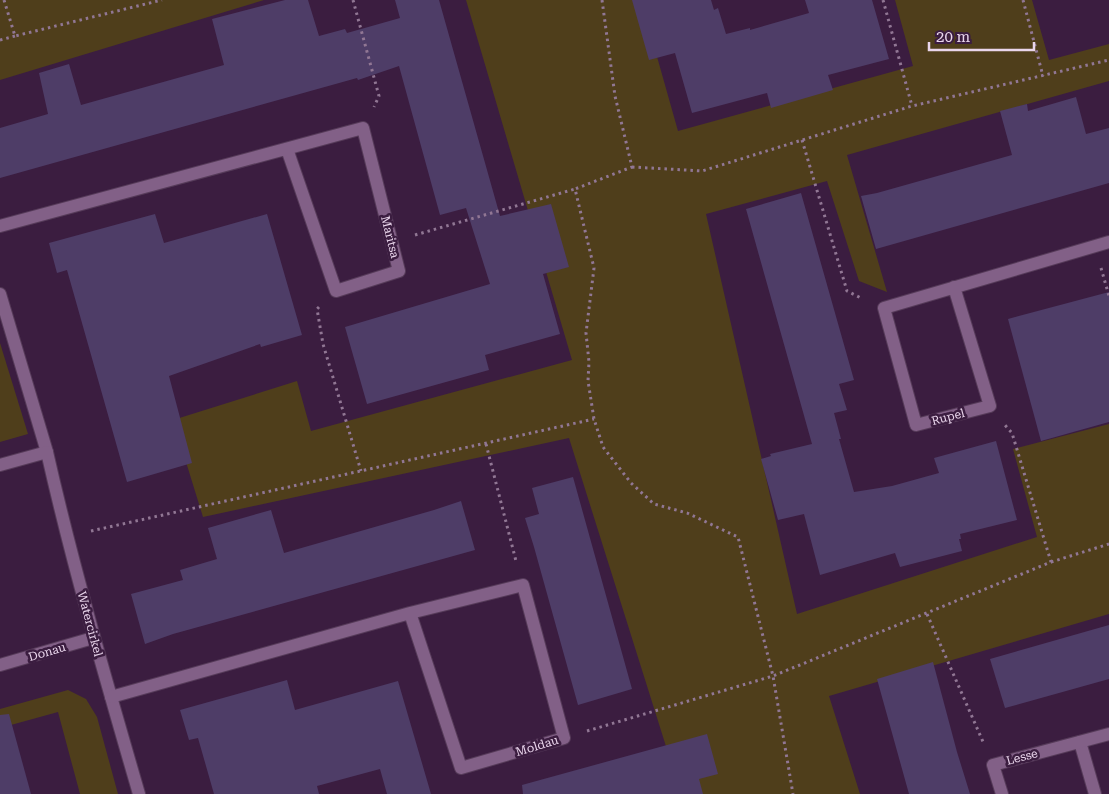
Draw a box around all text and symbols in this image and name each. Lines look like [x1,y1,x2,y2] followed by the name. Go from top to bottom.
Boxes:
[929,20,1034,52] scale bar
[936,28,971,46] text: 20 m
[378,214,402,260] street label: Maritsa
[930,406,966,428] street label: Rupel
[75,590,105,658] street label: Watercirkel
[27,640,68,664] street label: Donau
[514,733,561,759] street label: Moldau
[1005,746,1040,768] street label: Lesse

